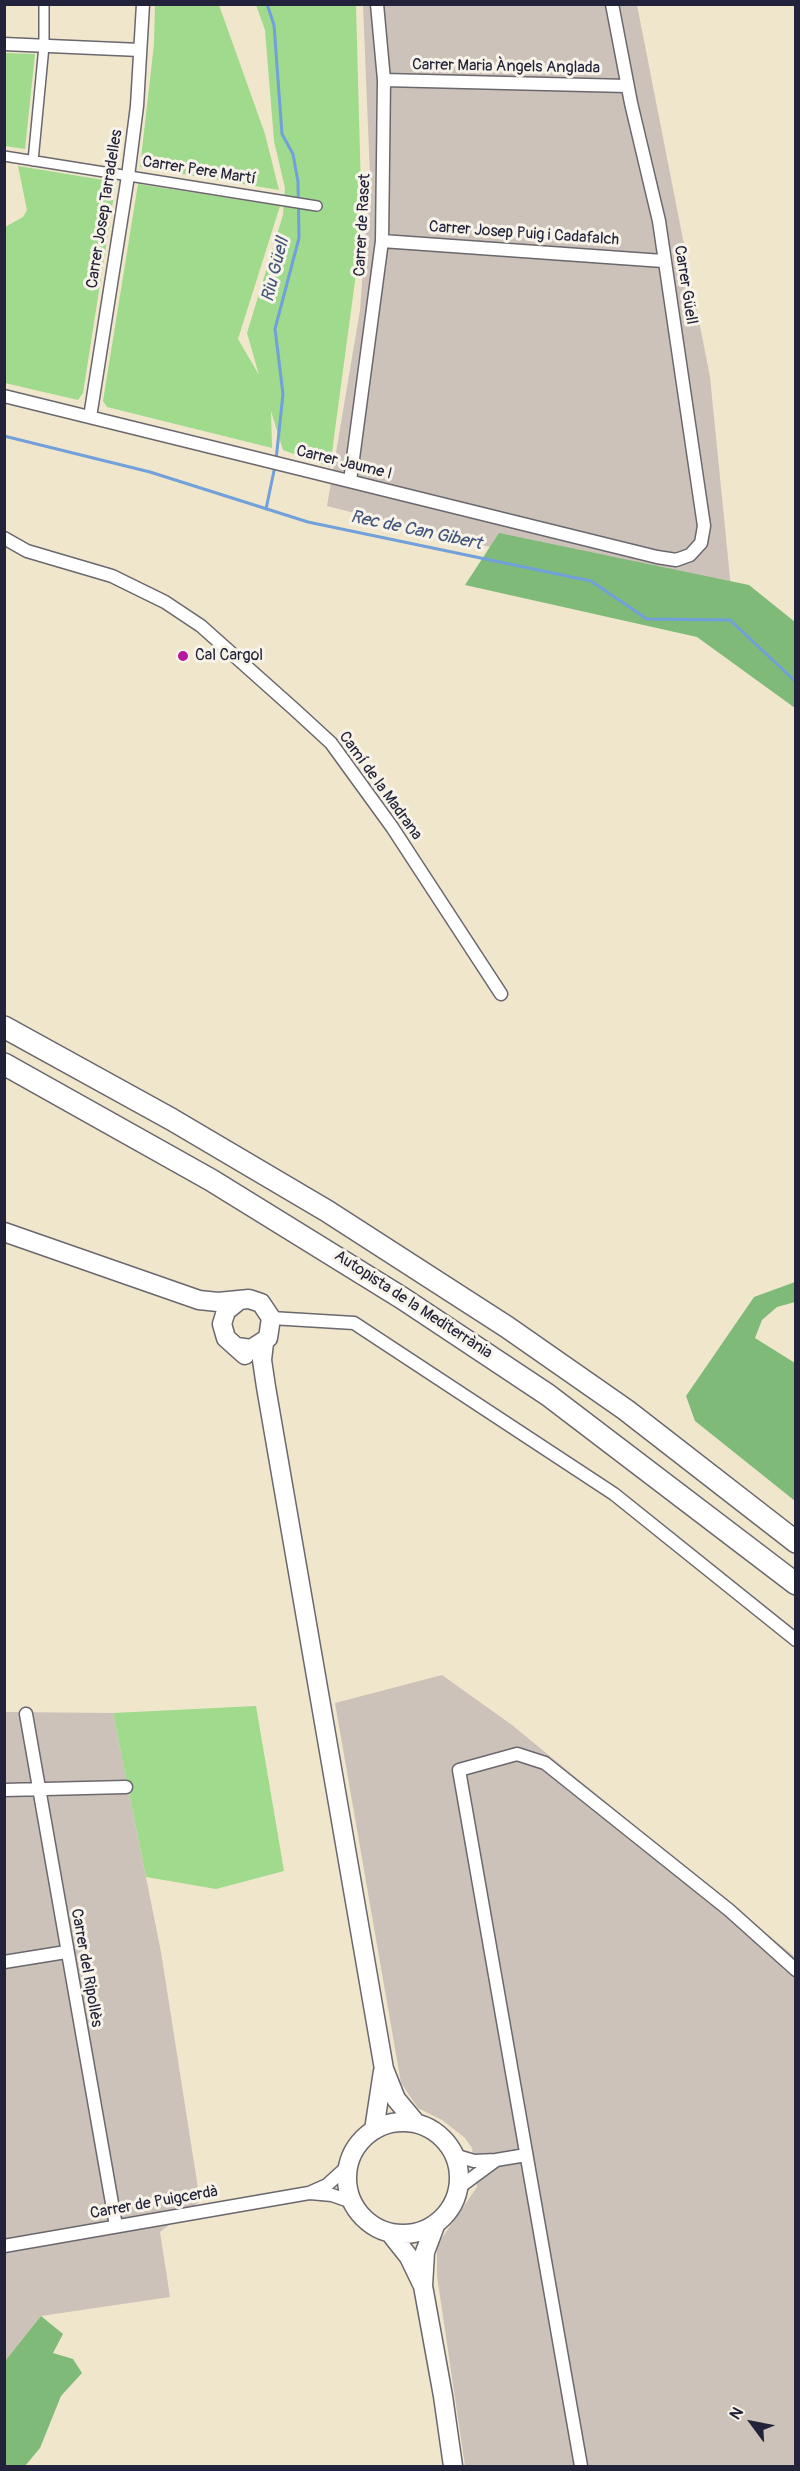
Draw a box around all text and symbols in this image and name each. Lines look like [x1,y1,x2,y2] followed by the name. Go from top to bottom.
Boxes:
[412,56,600,78] street label: Carrer Maria Àngels Anglada
[83,128,127,290] street label: Carrer Josep Tarradelles
[141,153,257,189] street label: Carrer Pere Martí
[351,173,375,277] street label: Carrer de Raset
[428,218,620,250] street label: Carrer Josep Puig i Cadafalch
[258,236,294,304] water label: Riu Güell
[669,244,701,326] street label: Carrer Güell
[294,442,394,484] street label: Carrer Jaume I
[348,507,484,555] water label: Rec de Can Gibert
[195,646,263,666] place label: Cal Cargol
[176,649,190,663] marker: Cal Cargol
[334,728,426,844] street label: Camí de la Madrana
[330,1247,496,1363] street label: Autopista de la Mediterrània
[66,1907,106,2029] street label: Carrer del Ripollès
[89,2182,219,2224] street label: Carrer de Puigcerdà
[722,2393,782,2453] north arrow
[725,2404,748,2423] text: N

